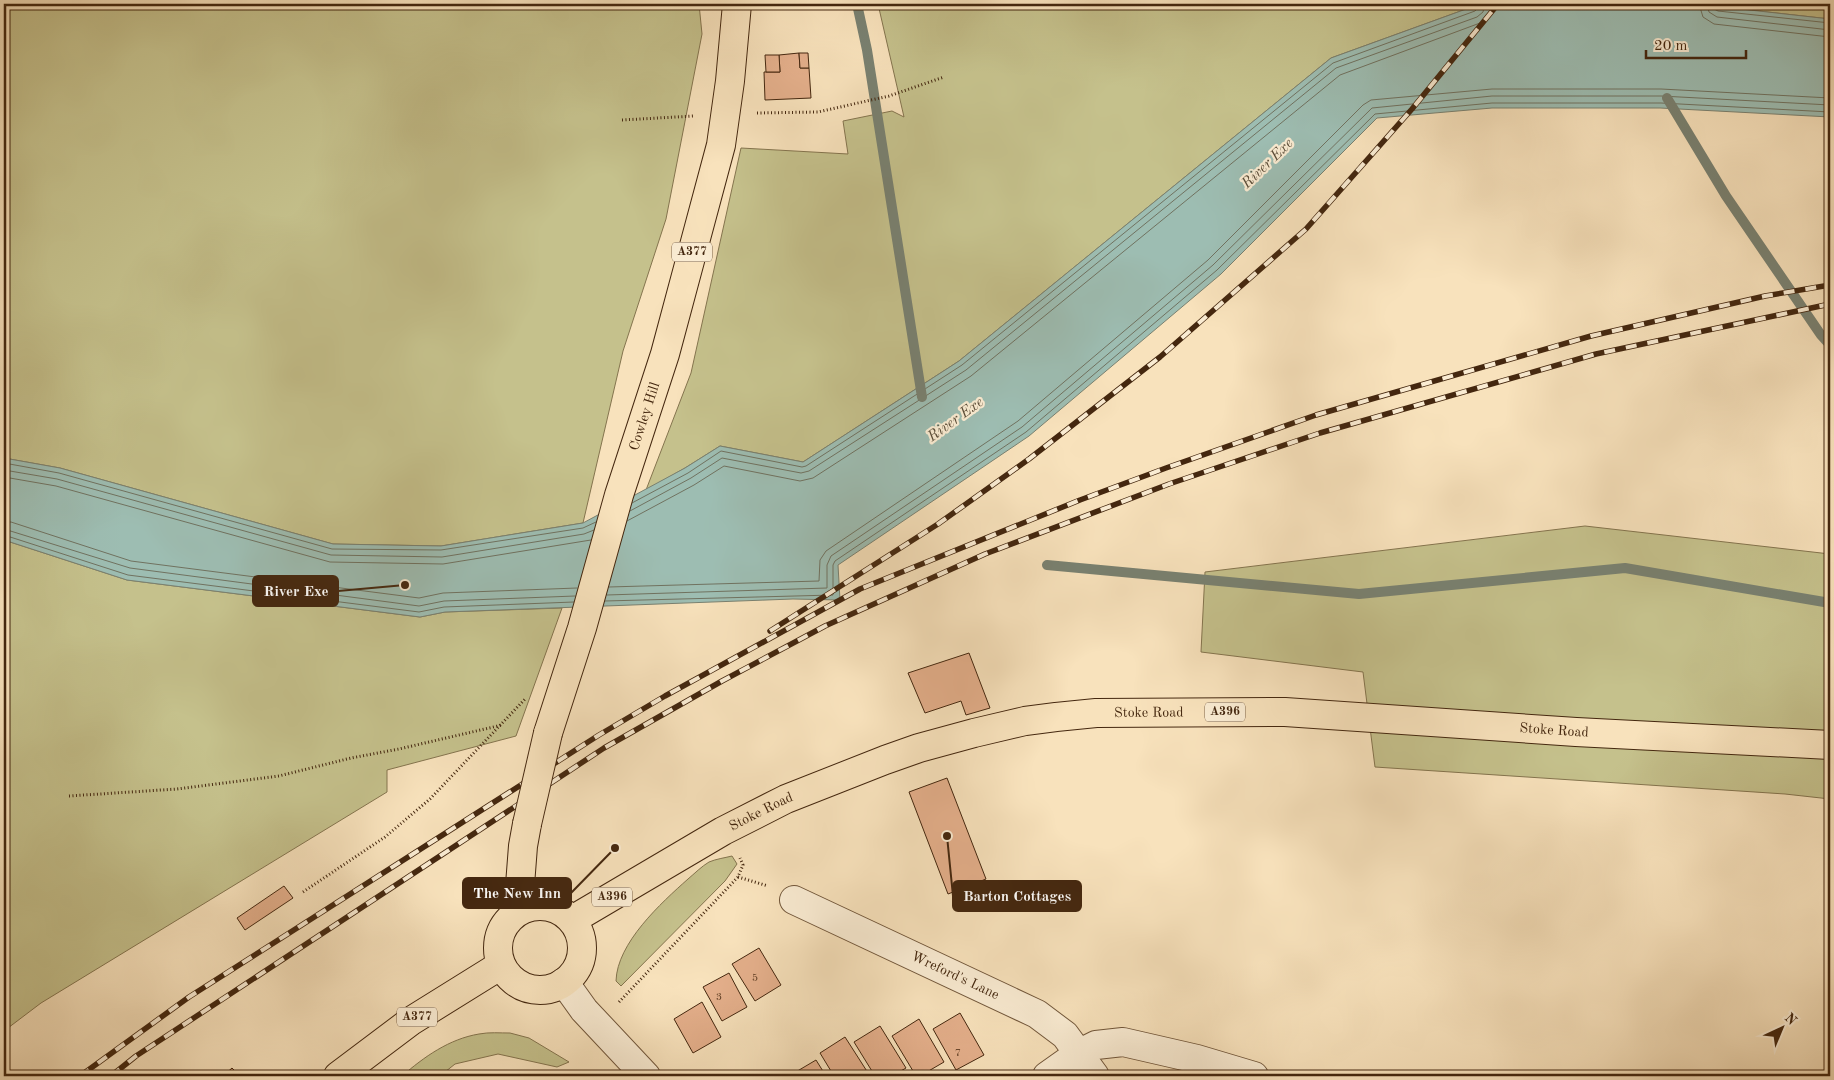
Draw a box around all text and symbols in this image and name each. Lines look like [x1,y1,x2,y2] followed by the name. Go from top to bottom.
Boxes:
[1646,28,1746,60] scale bar
[1654,39,1688,54] text: 20 m
[1239,136,1297,193] water label: River Exe
[672,242,712,262] road number: A377
[627,380,662,452] street label: Cowley Hill
[925,395,987,446] water label: River Exe
[253,576,338,606] callout: River Exe
[263,585,329,600] text: River Exe
[1205,702,1245,722] road number: A396
[1114,706,1183,720] street label: Stoke Road
[1519,721,1589,740] street label: Stoke Road
[727,790,795,834] street label: Stoke Road
[463,878,571,908] callout: The New Inn
[953,881,1081,911] callout: Barton Cottages
[473,887,561,902] text: The New Inn
[592,888,632,906] road number: A396
[963,890,1071,905] text: Barton Cottages
[909,949,1001,1002] street label: Wreford's Lane
[752,973,758,984] house number: 5
[716,992,722,1003] house number: 3
[1756,1002,1806,1052] north arrow
[397,1008,437,1026] road number: A377
[1782,1011,1799,1028] text: N
[955,1048,961,1059] house number: 7

